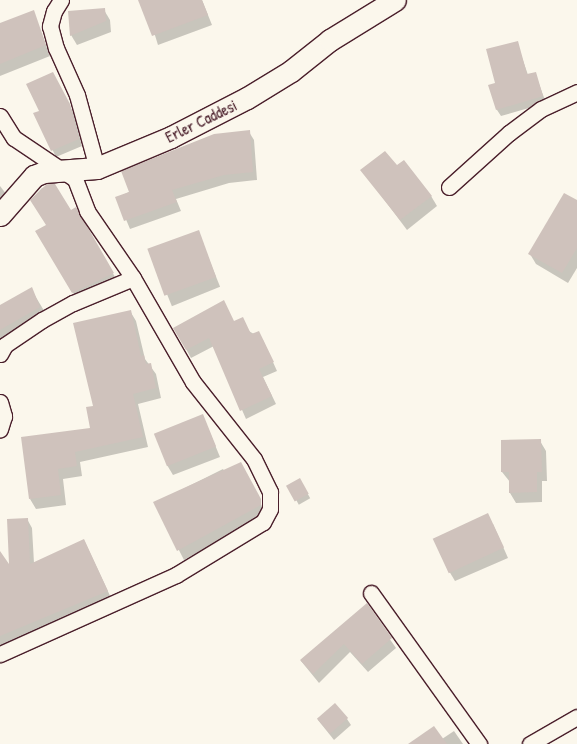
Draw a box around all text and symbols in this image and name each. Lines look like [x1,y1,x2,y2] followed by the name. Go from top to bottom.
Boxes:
[162,95,240,147] street label: Erler Caddesi

